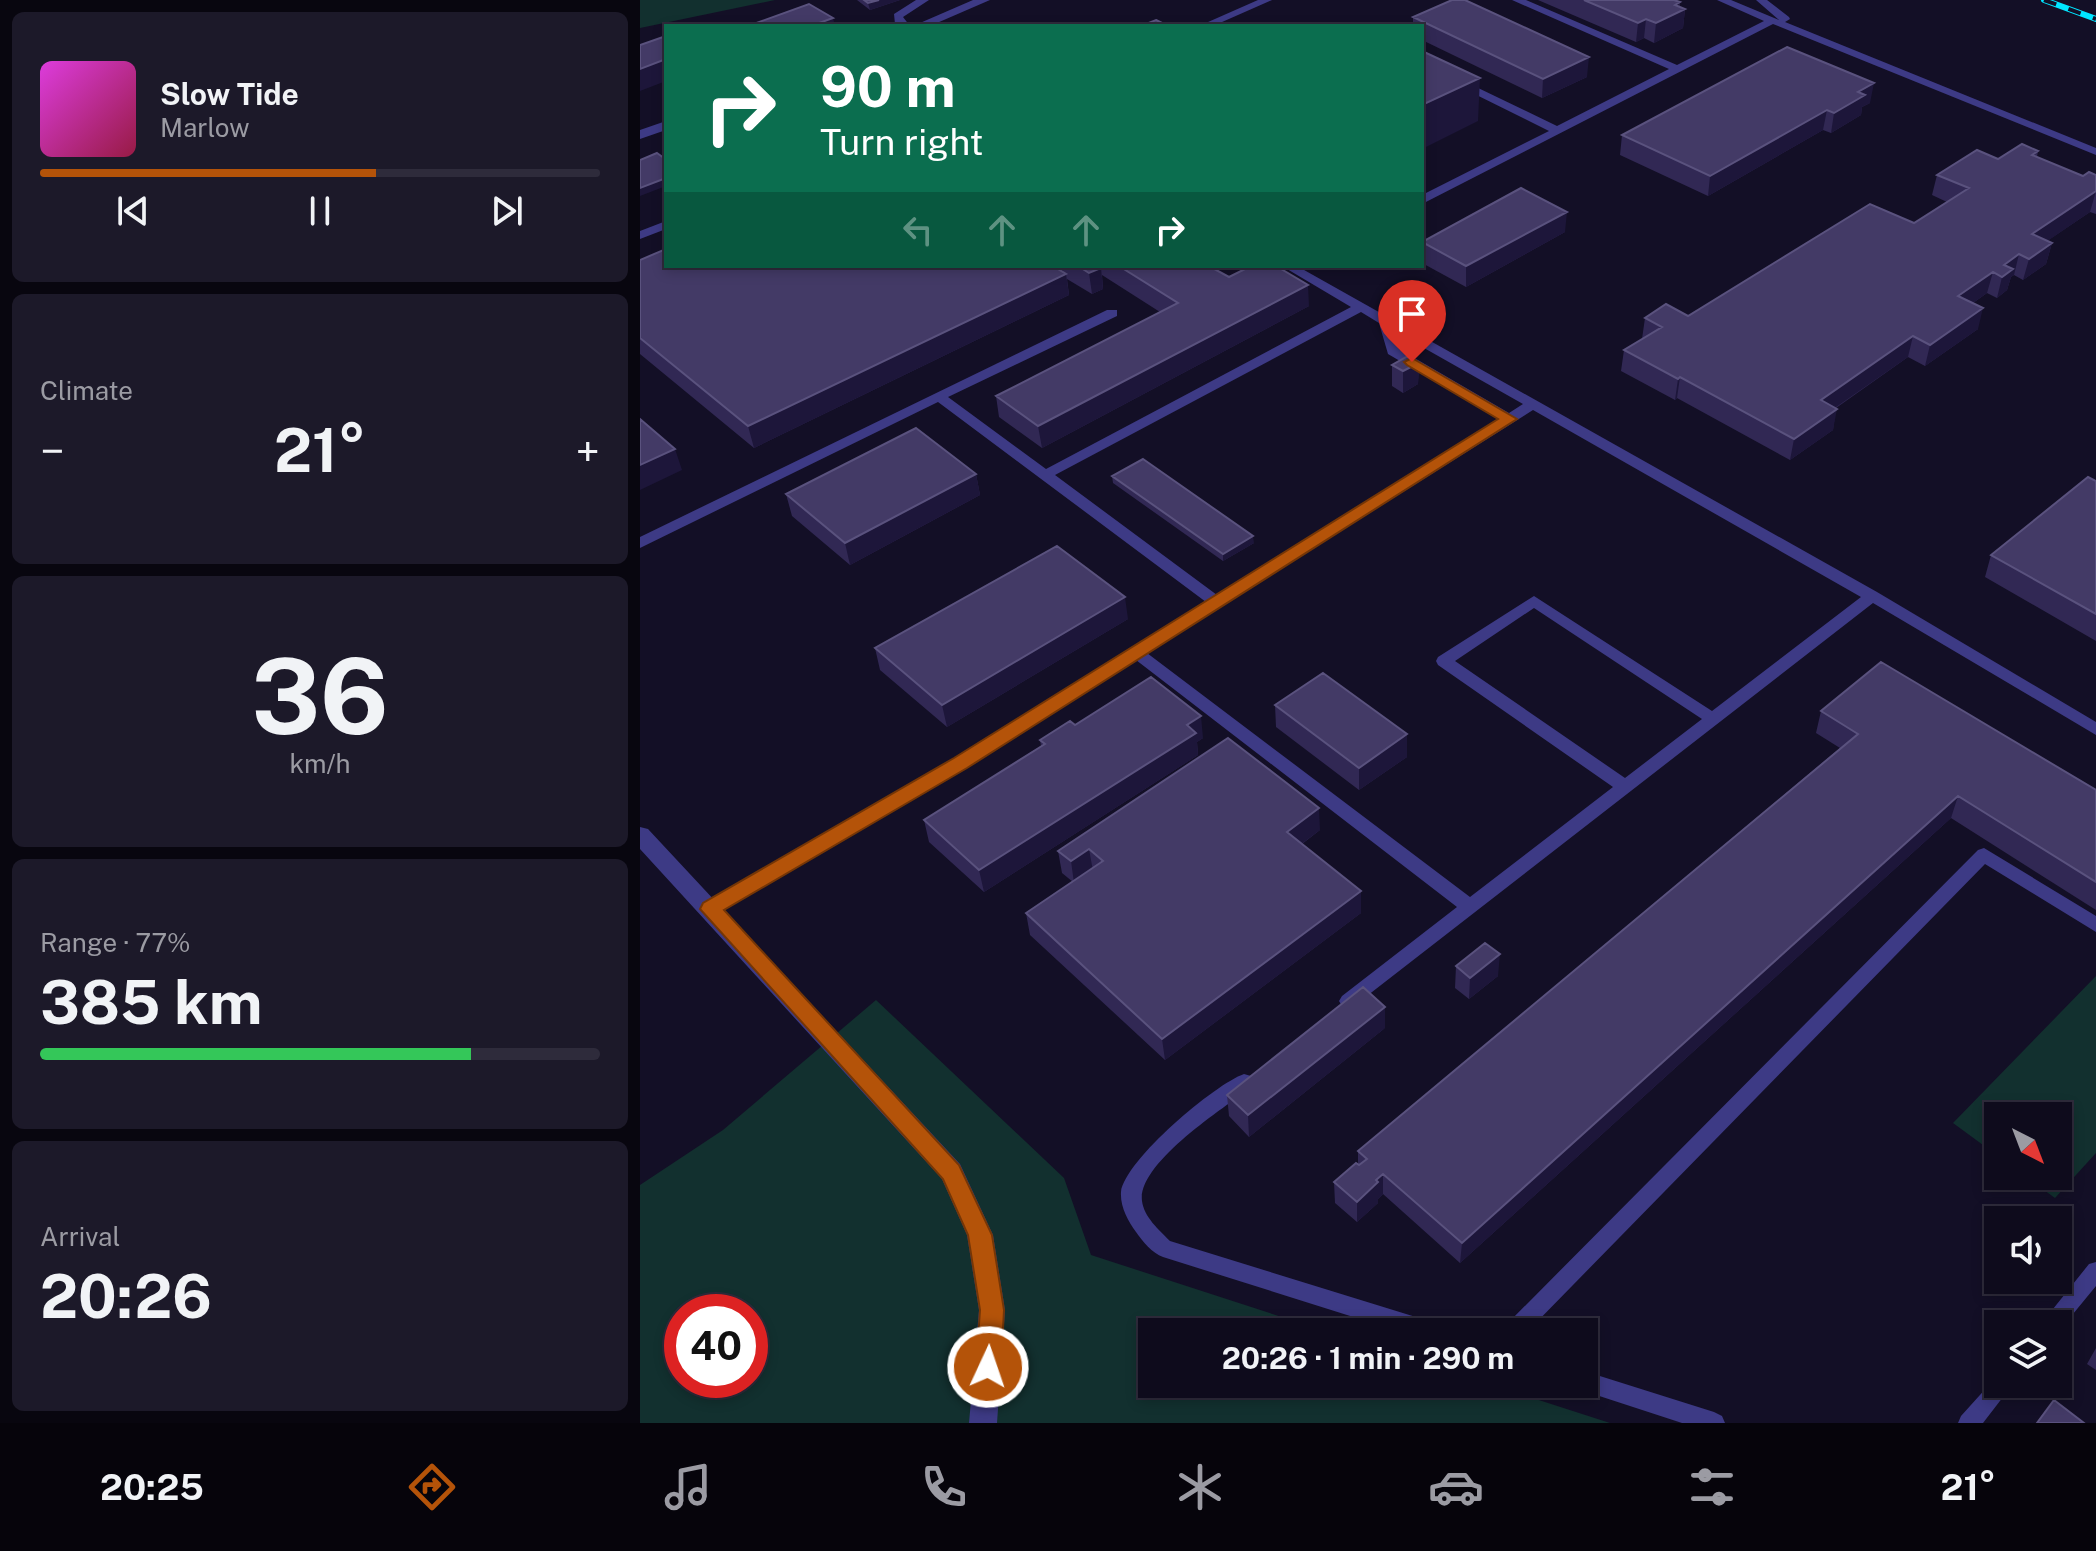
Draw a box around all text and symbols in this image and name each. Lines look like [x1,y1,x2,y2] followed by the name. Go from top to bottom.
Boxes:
[820,54,956,120] text: 90 m
[688,56,792,160] icon: right
[160,76,299,112] text: Slow Tide
[160,112,250,143] text: Marlow
[820,121,983,163] text: Turn right
[111,189,155,233] icon: previous
[298,189,342,233] icon: pause
[485,189,529,233] icon: next
[896,208,940,252] icon: left
[980,208,1024,252] icon: ahead
[1064,208,1108,252] icon: ahead
[1148,208,1192,252] icon: right
[1378,280,1446,362] pin
[1390,292,1434,336] icon: arrive
[40,375,133,406] text: Climate
[274,415,366,486] text: 21°
[40,425,64,477] text: −
[576,425,600,477] text: +
[251,635,389,757] text: 36
[289,748,351,779] text: km/h
[40,927,191,958] text: Range · 77%
[40,967,263,1038] text: 385 km
[1984,1102,2072,1190] north arrow
[1984,1102,2072,1398] map controls
[1984,1206,2072,1294] button: sound
[40,1221,120,1252] text: Arrival
[40,1261,212,1332] text: 20:26
[664,1294,768,1398] speed limit sign: 40
[1984,1310,2072,1398] button: layers
[946,1325,1030,1409] position arrow
[1222,1340,1514,1376] text: 20:26 · 1 min · 290 m
[404,1459,460,1515] icon: directions
[660,1459,716,1515] icon: music
[916,1459,972,1515] icon: phone
[1172,1459,1228,1515] icon: climate
[1428,1459,1484,1515] icon: car
[1684,1459,1740,1515] icon: filters
[100,1466,204,1508] text: 20:25
[1941,1466,1996,1508] text: 21°

